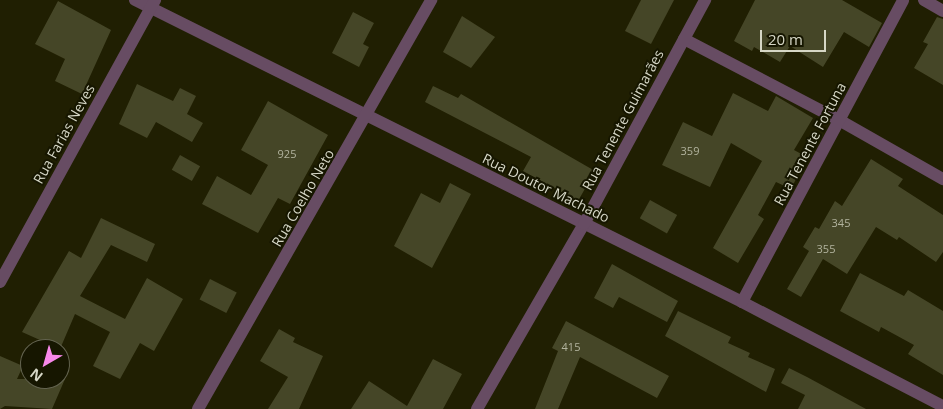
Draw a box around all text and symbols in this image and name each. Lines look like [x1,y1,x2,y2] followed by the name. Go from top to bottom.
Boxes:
[763,20,829,52] scale bar
[768,29,803,49] text: 20 m
[579,47,667,193] street label: Rua Tenente Guimarães
[770,80,850,208] street label: Rua Tenente Fortuna
[30,81,98,187] street label: Rua Farias Neves
[681,144,699,158] house number: 359
[268,146,338,250] street label: Rua Coelho Neto
[278,147,296,161] house number: 925
[480,150,612,226] street label: Rua Doutor Machado
[832,216,850,230] house number: 345
[817,242,835,256] house number: 355
[20,339,70,389] north arrow
[562,340,580,354] house number: 415
[26,364,46,386] text: N

